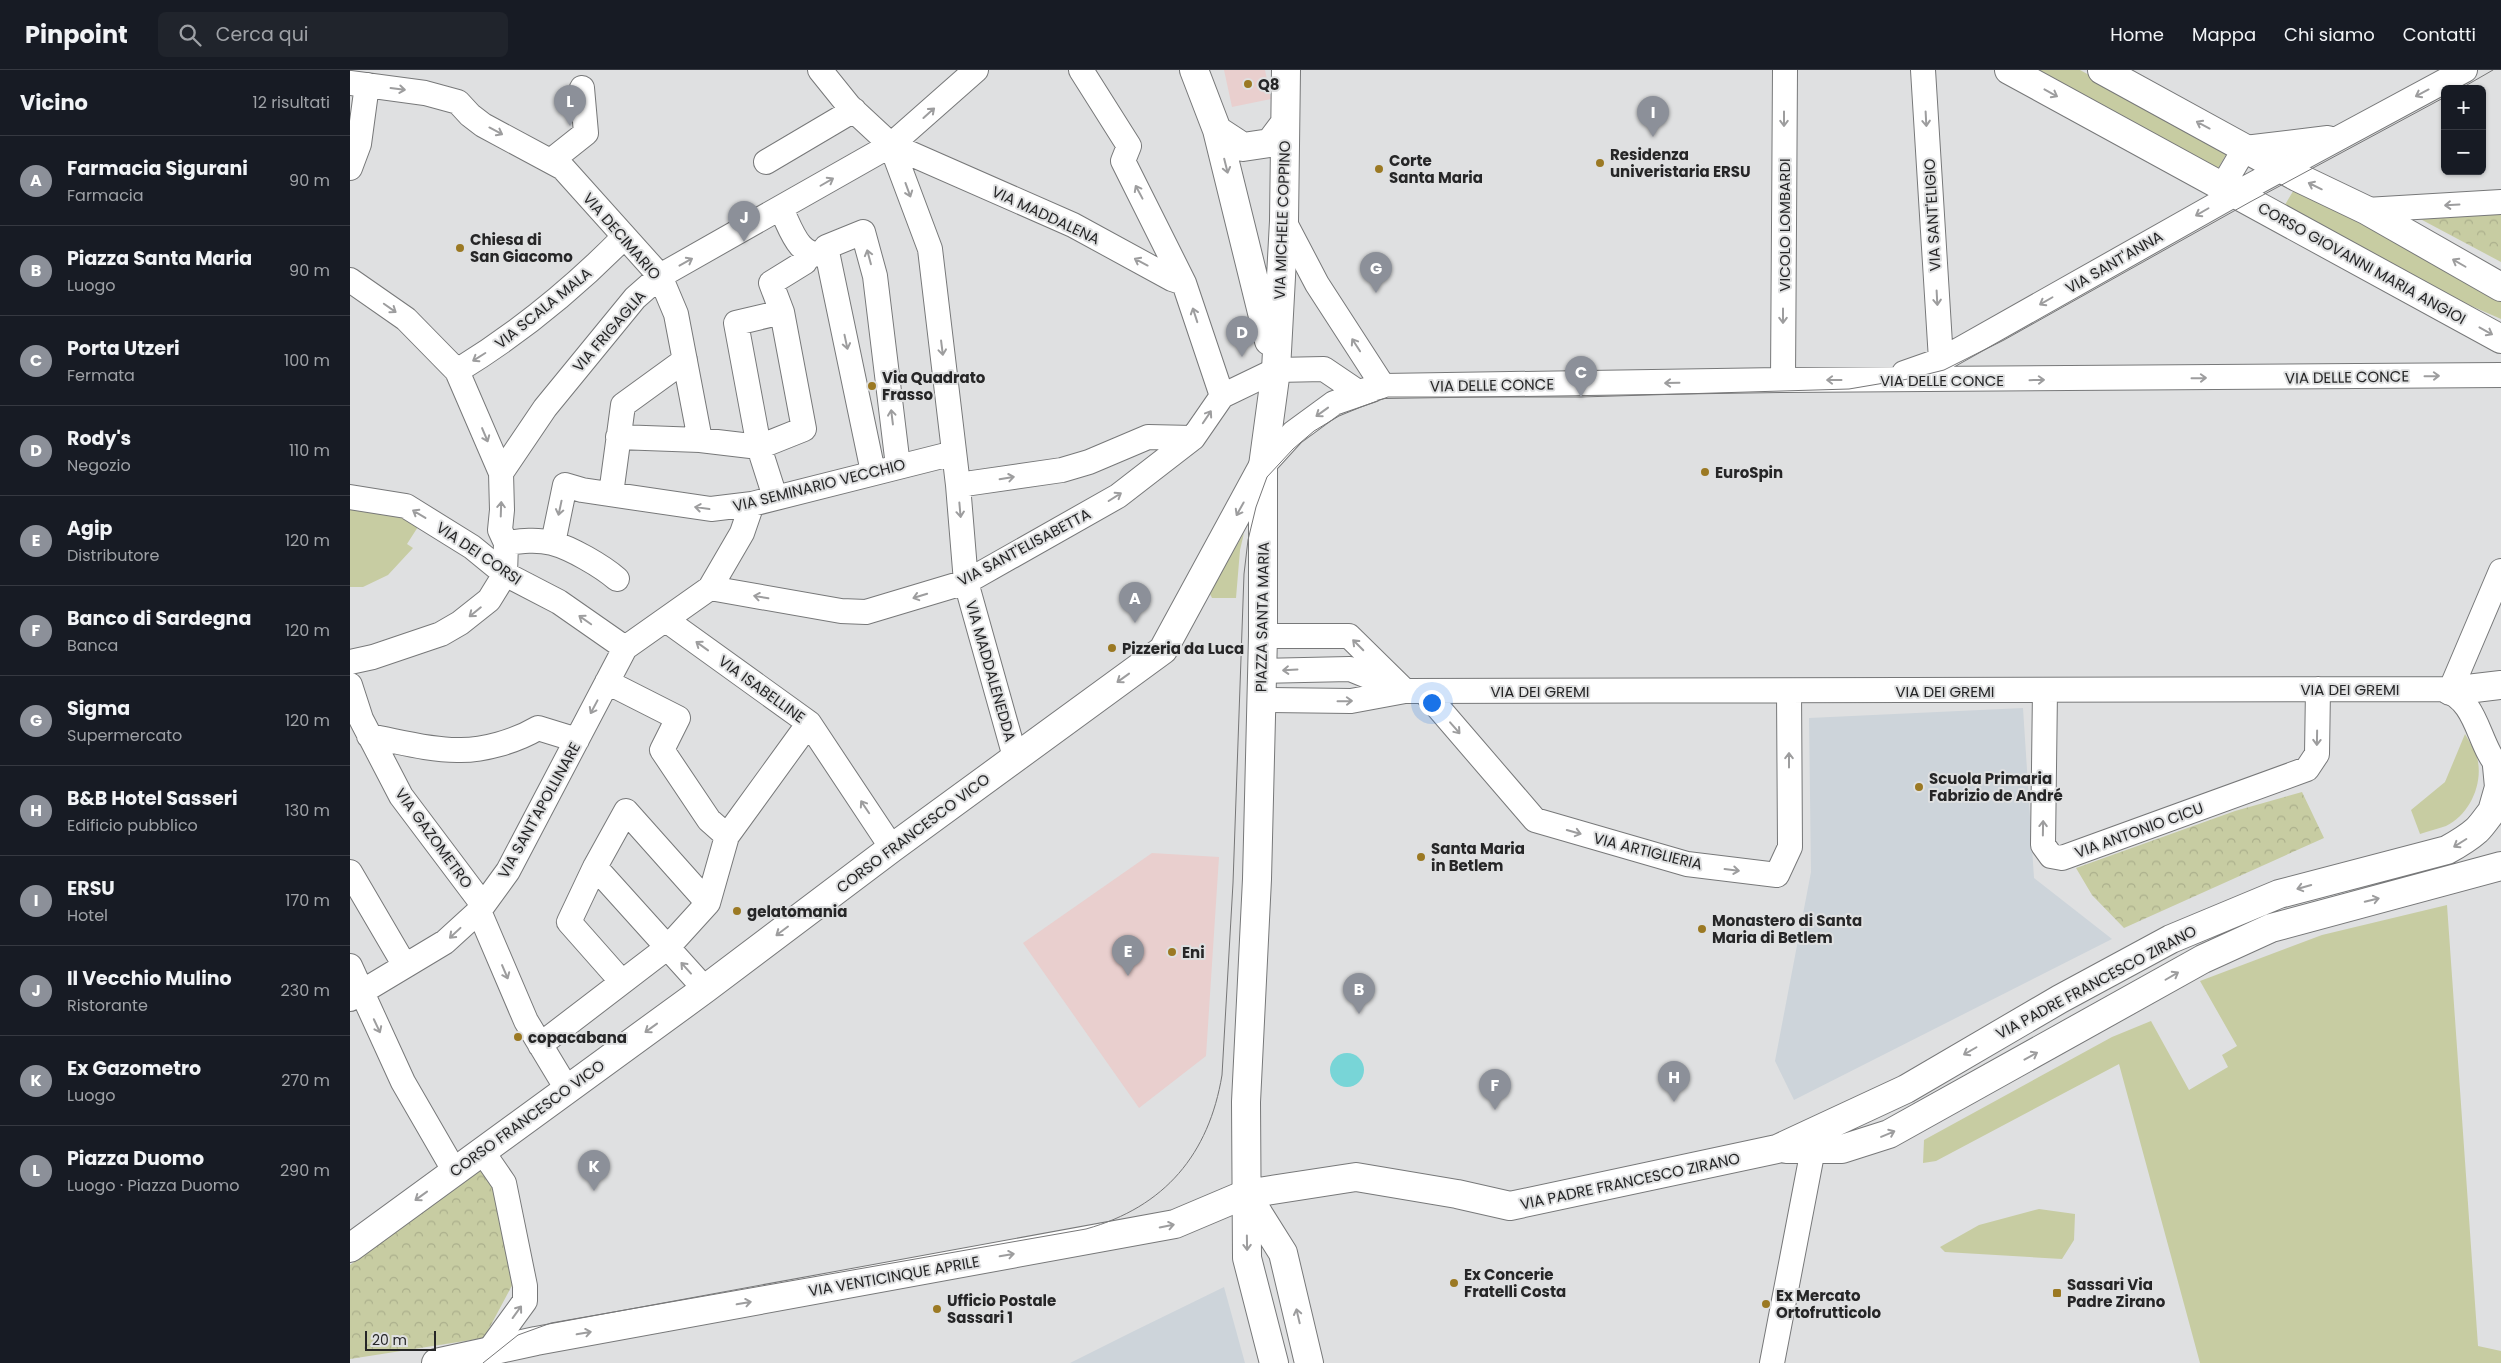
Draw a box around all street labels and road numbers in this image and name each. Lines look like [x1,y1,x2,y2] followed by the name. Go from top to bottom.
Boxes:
[1269,140,1295,300] street label: VIA MICHELE COPPINO
[1774,158,1795,292] street label: VICOLO LOMBARDI
[1919,158,1945,272] street label: VIA SANT'ELIGIO
[988,181,1104,249] street label: VIA MADDALENA
[578,188,666,284] street label: VIA DECIMARIO
[2254,197,2470,329] street label: CORSO GIOVANNI MARIA ANGIOI
[2061,226,2167,298] street label: VIA SANT'ANNA
[490,263,596,353] street label: VIA SCALA MALA
[568,286,650,376] street label: VIA FRIGAGLIA
[2285,365,2409,389] street label: VIA DELLE CONCE
[1880,370,2004,391] street label: VIA DELLE CONCE
[1430,373,1554,397] street label: VIA DELLE CONCE
[731,453,908,517] street label: VIA SEMINARIO VECCHIO
[954,503,1094,591] street label: VIA SANT'ELISABETTA
[432,517,526,589] street label: VIA DEI CORSI
[1250,542,1274,692] street label: PIAZZA SANTA MARIA
[961,598,1021,744] street label: VIA MADDALENEDDA
[714,650,810,728] street label: VIA ISABELLINE
[2300,679,2400,700] street label: VIA DEI GREMI
[1490,681,1590,702] street label: VIA DEI GREMI
[1895,681,1995,702] street label: VIA DEI GREMI
[493,738,585,882] street label: VIA SANT'APOLLINARE
[832,768,994,898] street label: CORSO FRANCESCO VICO
[390,784,478,893] street label: VIA GAZOMETRO
[2072,797,2206,863] street label: VIA ANTONIO CICU
[1591,827,1705,875] street label: VIA ARTIGLIERIA
[1992,920,2200,1044] street label: VIA PADRE FRANCESCO ZIRANO
[445,1054,609,1181] street label: CORSO FRANCESCO VICO
[1518,1147,1742,1215] street label: VIA PADRE FRANCESCO ZIRANO
[807,1251,981,1301] street label: VIA VENTICINQUE APRILE

